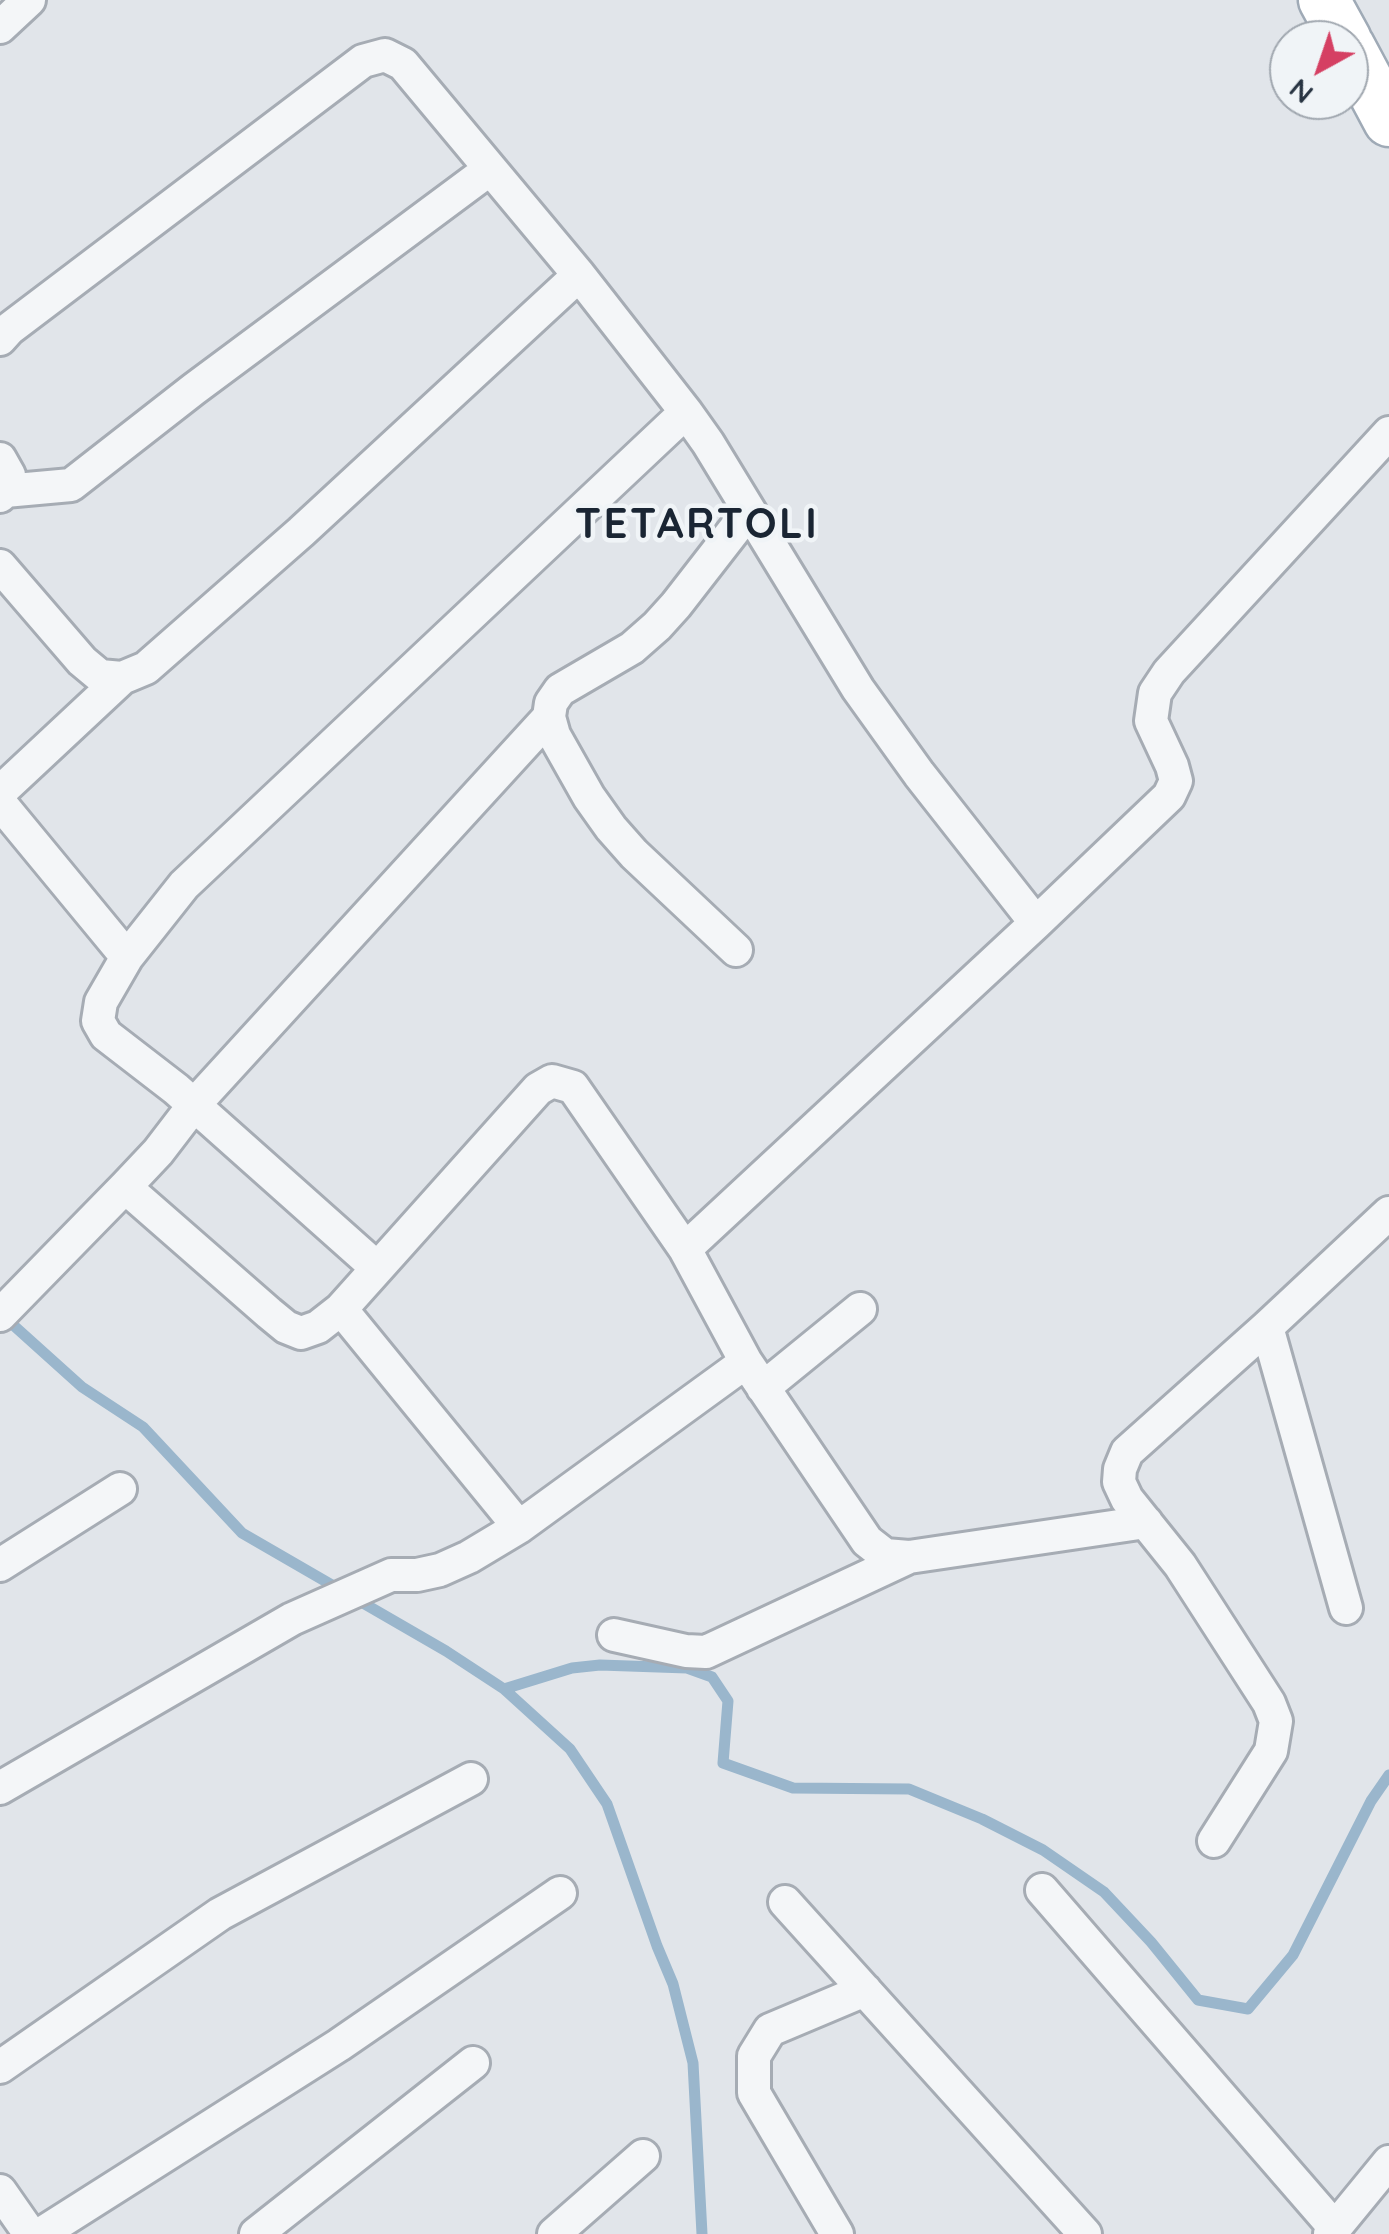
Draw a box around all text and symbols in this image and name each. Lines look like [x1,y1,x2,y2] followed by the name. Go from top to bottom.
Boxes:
[1269,20,1369,120] north arrow
[1282,72,1320,112] text: N
[575,500,819,550] district label: TETARTOLI

